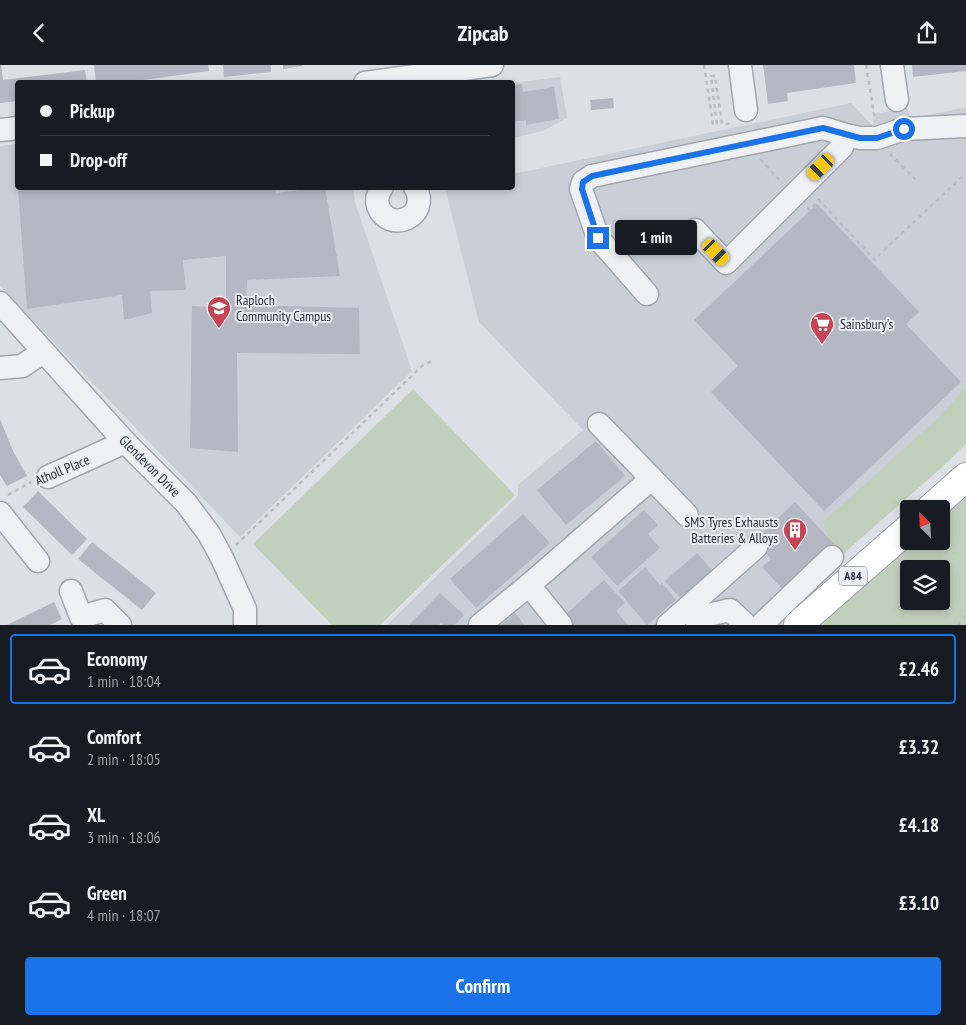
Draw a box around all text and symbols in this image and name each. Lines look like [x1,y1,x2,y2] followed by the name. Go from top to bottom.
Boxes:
[25,19,53,47] icon: back
[457,19,509,47] text: Zipcab
[913,19,941,47] icon: share
[70,99,115,123] text: Pickup
[893,118,915,140] route start
[70,148,127,172] text: Drop-off
[804,151,837,183] car
[616,221,698,255] callout: 1 min
[587,227,609,249] route end
[640,227,672,247] text: 1 min
[700,236,731,268] car
[236,291,331,325] place label: Raploch Community Campus
[206,295,232,329] school or university icon: Raploch Community Campus
[809,311,835,345] supermarket icon: Sainsbury's
[840,315,894,333] place label: Sainsbury's
[115,431,185,501] street label: Glendevon Drive
[32,450,92,490] street label: Atholl Place
[900,500,950,550] north arrow
[900,500,950,610] map controls
[684,513,778,547] place label: SMS Tyres Exhausts Batteries & Alloys
[782,517,808,551] building icon: SMS Tyres Exhausts Batteries & Alloys
[900,560,950,610] button: layers
[839,567,867,585] road number: A84
[27,647,72,692] icon: car
[87,647,147,671] text: Economy
[899,657,939,681] text: £2.46
[87,671,161,691] text: 1 min · 18:04
[27,725,72,770] icon: car
[87,725,141,749] text: Comfort
[899,735,939,759] text: £3.32
[87,749,161,769] text: 2 min · 18:05
[27,803,72,848] icon: car
[87,803,105,827] text: XL
[899,813,939,837] text: £4.18
[87,827,161,847] text: 3 min · 18:06
[27,881,72,926] icon: car
[87,881,127,905] text: Green
[899,891,939,915] text: £3.10
[87,905,161,925] text: 4 min · 18:07
[25,957,941,1015] button: Confirm

